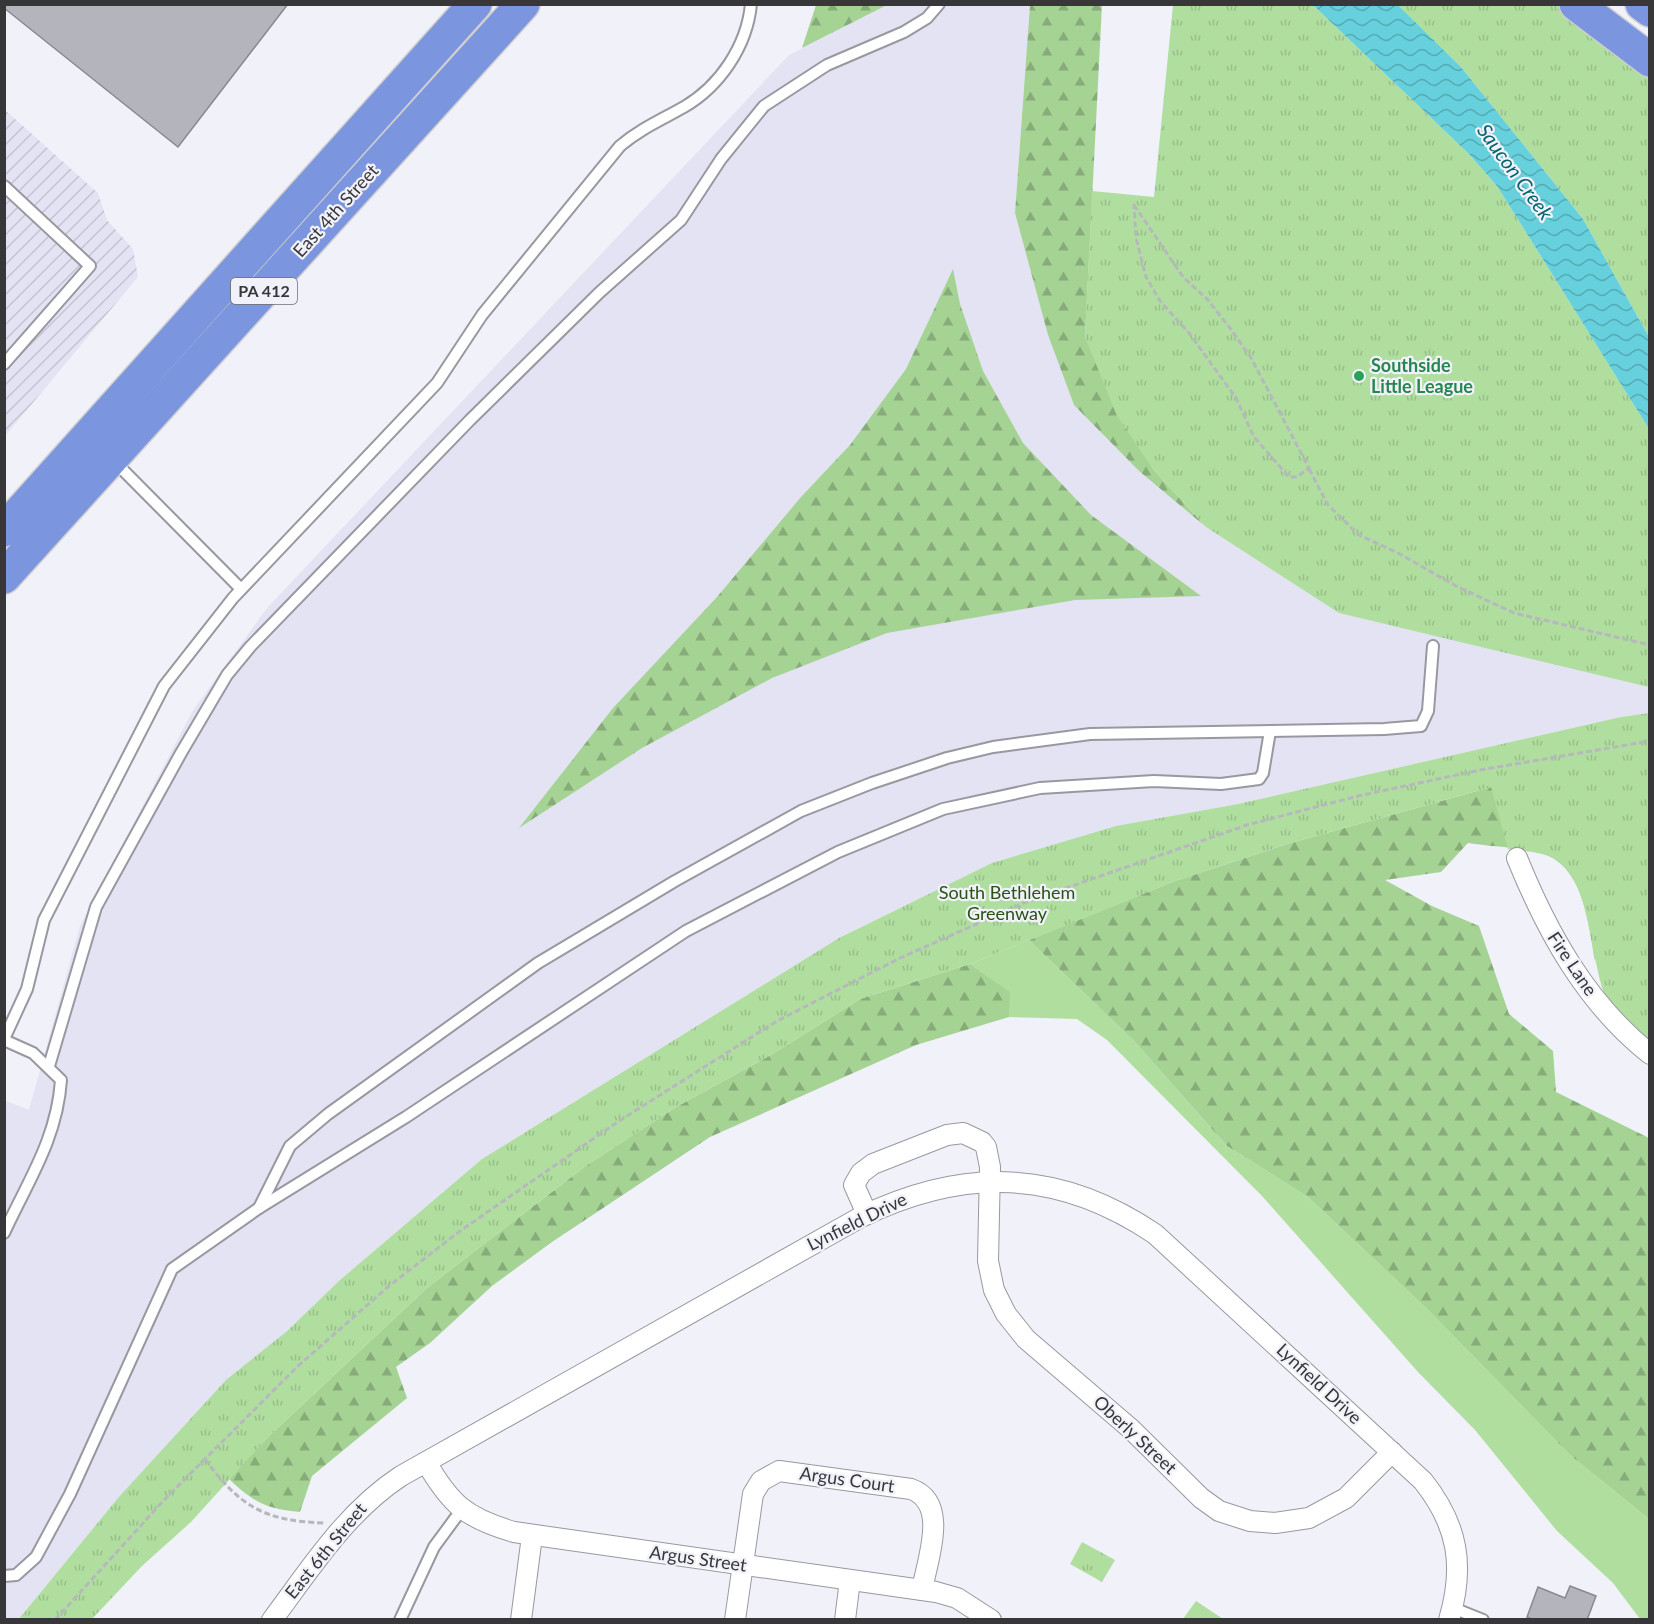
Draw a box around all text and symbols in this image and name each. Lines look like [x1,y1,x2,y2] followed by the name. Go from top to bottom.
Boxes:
[1473,119,1559,225] water label: Saucon Creek
[288,159,383,261] street label: East 4th Street
[231,278,297,304] road number: PA 412
[1371,354,1473,397] place label: Southside Little League
[1352,369,1366,383] marker: Southside Little League
[939,881,1075,924] park label: South Bethlehem Greenway
[1543,927,1602,1000] street label: Fire Lane
[803,1187,910,1255] street label: Lynfield Drive
[1273,1338,1367,1428] street label: Lynfield Drive
[1090,1390,1182,1479] street label: Oberly Street
[798,1461,896,1497] street label: Argus Court
[280,1498,371,1603] street label: East 6th Street
[648,1540,749,1576] street label: Argus Street

